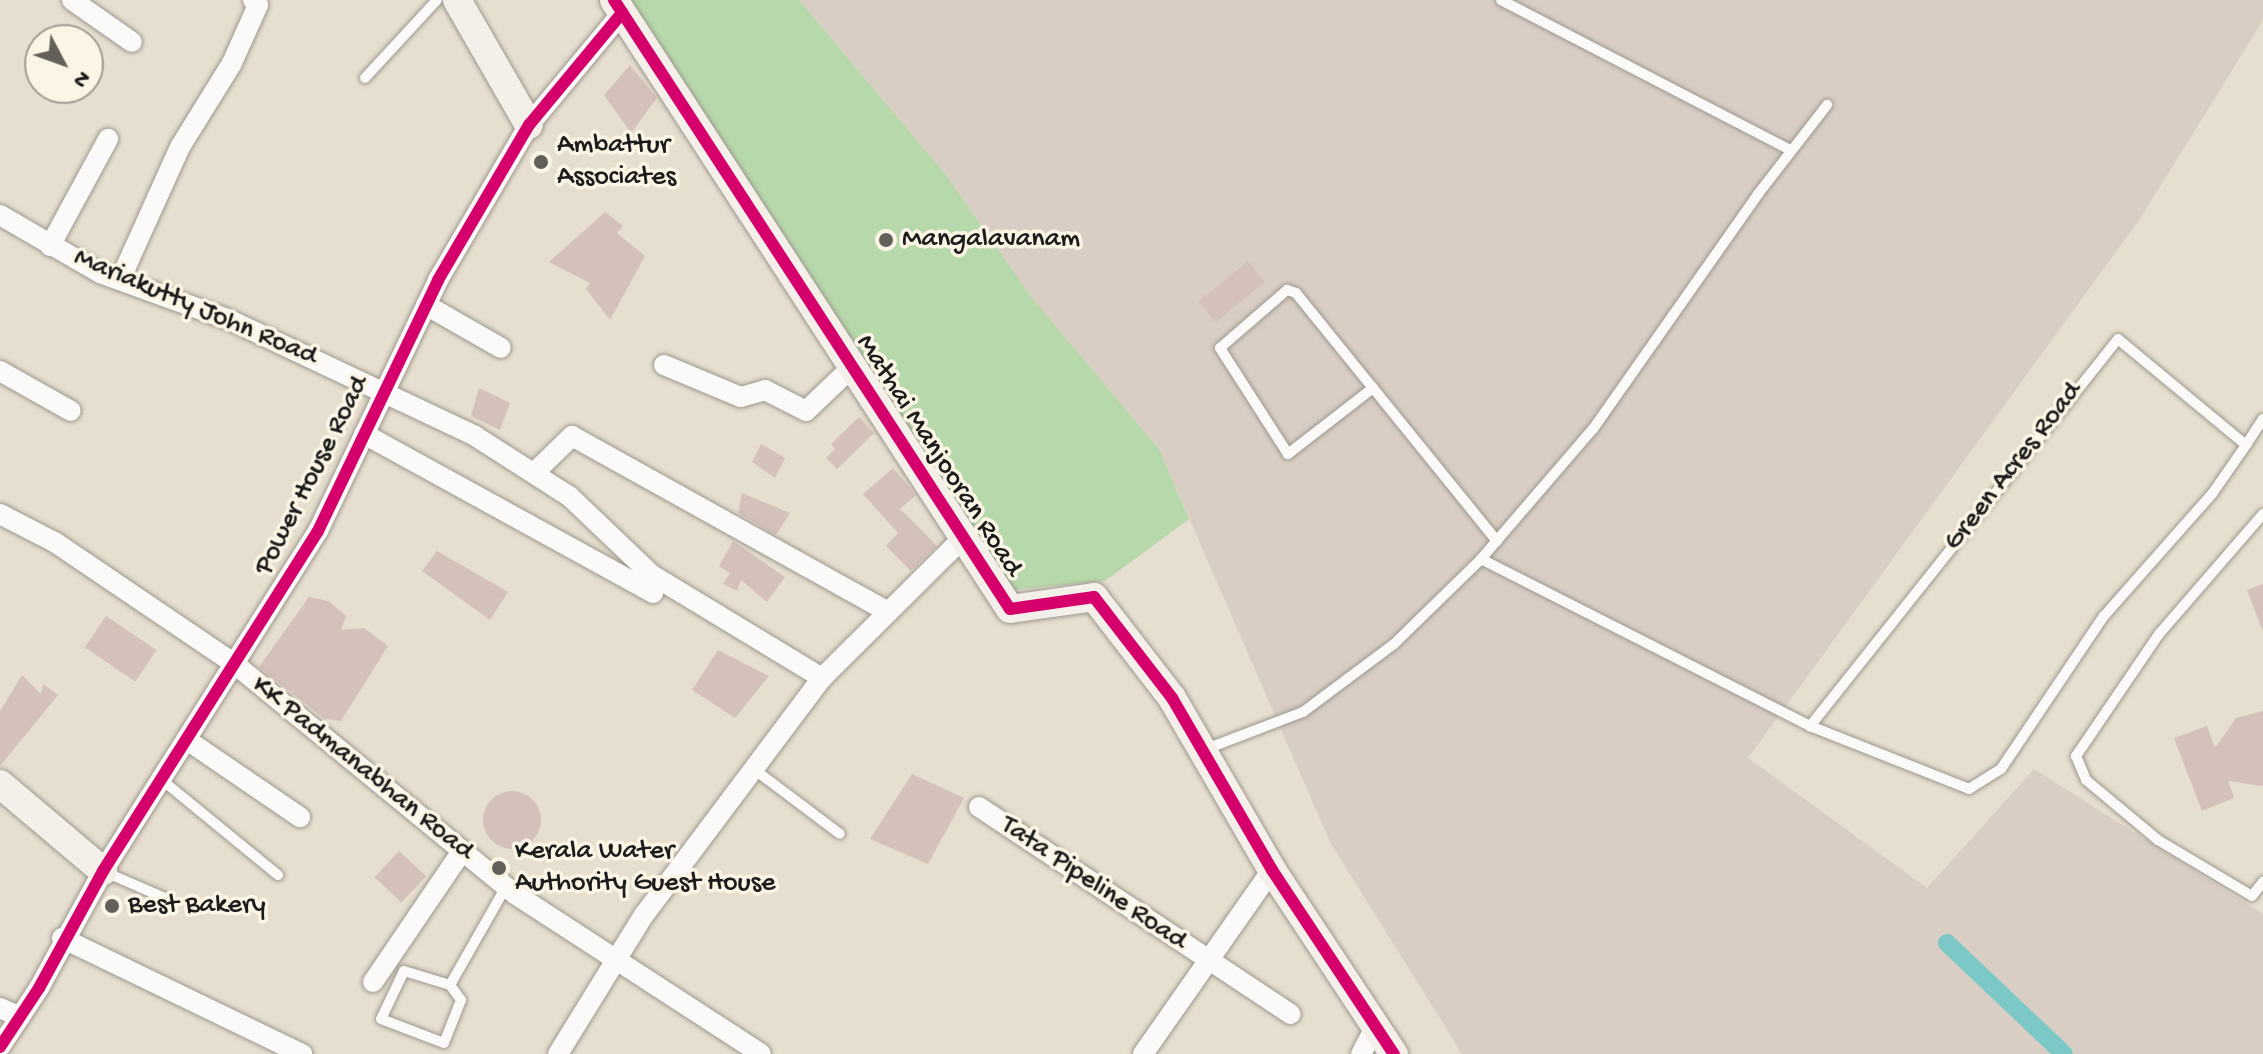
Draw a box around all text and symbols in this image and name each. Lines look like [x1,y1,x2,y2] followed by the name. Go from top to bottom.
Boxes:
[24,24,104,104] north arrow
[66,64,95,92] text: N
[557,129,676,195] place label: Ambattur Associates
[532,153,550,171] marker: Ambattur Associates
[902,223,1080,257] place label: Mangalavanam
[877,231,895,249] marker: Mangalavanam
[68,242,322,374] street label: Mariakutty John Road
[847,329,1029,583] street label: Mathai Manjooran Road
[248,371,378,581] street label: Power House Road
[1938,376,2090,558] street label: Green Acres Road
[244,669,480,869] street label: KK Padmanabhan Road
[993,809,1193,959] street label: Tata Pipeline Road
[515,835,776,901] place label: Kerala Water Authority Guest House
[490,859,508,877] marker: Kerala Water Authority Guest House
[128,889,266,923] place label: Best Bakery
[103,897,121,915] marker: Best Bakery

